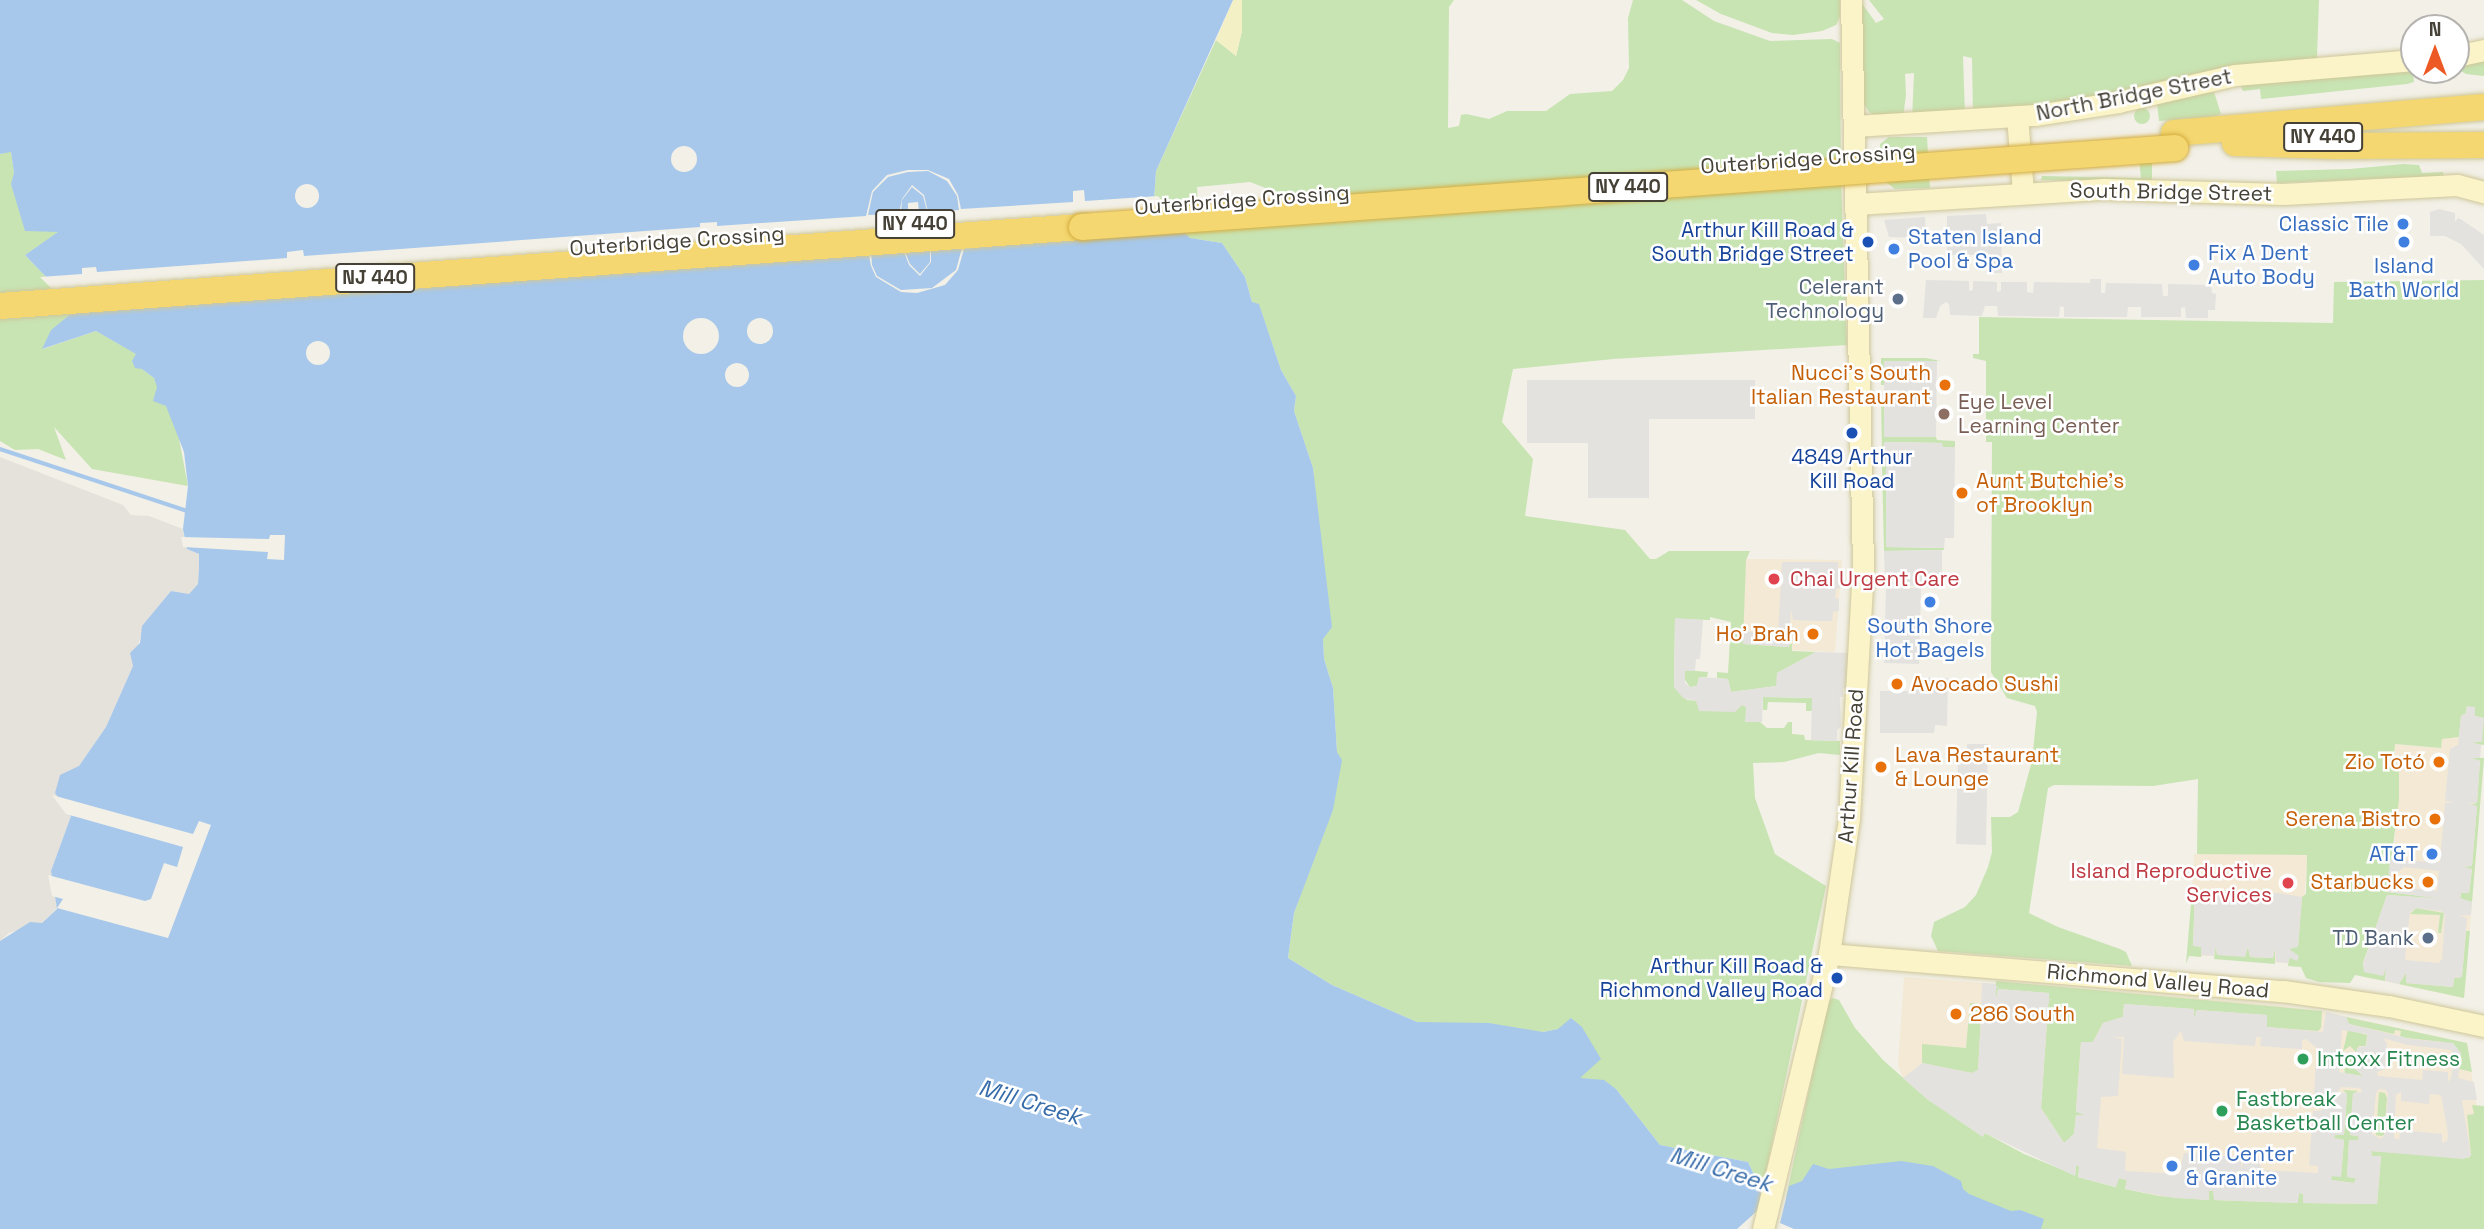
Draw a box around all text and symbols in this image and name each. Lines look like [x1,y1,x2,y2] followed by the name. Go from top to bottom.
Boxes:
[2400,14,2470,84] north arrow
[2429,17,2441,42] text: N
[2034,64,2234,126] street label: North Bridge Street
[2283,122,2363,153] road number: NY 440
[1700,139,1916,179] street label: Outerbridge Crossing
[1588,172,1668,202] road number: NY 440
[2069,178,2273,206] street label: South Bridge Street
[1134,180,1350,220] street label: Outerbridge Crossing
[875,208,955,240] road number: NY 440
[2278,211,2389,237] place label: Classic Tile
[2395,216,2411,232] marker: Classic Tile
[1651,217,1854,267] place label: Arthur Kill Road & South Bridge Street
[569,221,785,261] street label: Outerbridge Crossing
[1908,224,2042,274] place label: Staten Island Pool & Spa
[1860,234,1876,250] marker: Arthur Kill Road & South Bridge Street
[2396,234,2412,250] marker: Island Bath World
[2208,240,2315,290] place label: Fix A Dent Auto Body
[1886,241,1902,257] marker: Staten Island Pool & Spa
[2349,253,2459,303] place label: Island Bath World
[2186,257,2202,273] marker: Fix A Dent Auto Body
[335,262,415,294] road number: NJ 440
[1766,274,1884,324] place label: Celerant Technology
[1890,291,1906,307] marker: Celerant Technology
[1751,360,1931,410] place label: Nucci's South Italian Restaurant
[1937,377,1953,393] marker: Nucci's South Italian Restaurant
[1958,389,2120,439] place label: Eye Level Learning Center
[1936,406,1952,422] marker: Eye Level Learning Center
[1844,425,1860,441] marker: 4849 Arthur Kill Road
[1791,444,1913,494] place label: 4849 Arthur Kill Road
[1976,468,2124,518] place label: Aunt Butchie's of Brooklyn
[1954,485,1970,501] marker: Aunt Butchie's of Brooklyn
[1790,566,1960,592] place label: Chai Urgent Care
[1764,569,1784,589] marker: Chai Urgent Care
[1922,594,1938,610] marker: South Shore Hot Bagels
[1867,613,1993,663] place label: South Shore Hot Bagels
[1716,621,1799,647] place label: Ho' Brah
[1805,626,1821,642] marker: Ho' Brah
[1911,671,2059,697] place label: Avocado Sushi
[1889,676,1905,692] marker: Avocado Sushi
[1833,688,1869,844] street label: Arthur Kill Road
[1895,742,2059,792] place label: Lava Restaurant & Lounge
[2344,749,2425,775] place label: Zio Totó
[2431,754,2447,770] marker: Zio Totó
[1873,759,1889,775] marker: Lava Restaurant & Lounge
[2285,806,2421,832] place label: Serena Bistro
[2427,811,2443,827] marker: Serena Bistro
[2369,841,2418,867] place label: AT&T
[2424,846,2440,862] marker: AT&T
[2070,858,2272,908] place label: Island Reproductive Services
[2310,869,2414,895] place label: Starbucks
[2278,873,2298,893] marker: Island Reproductive Services
[2420,874,2436,890] marker: Starbucks
[2332,925,2414,951] place label: TD Bank
[2420,930,2436,946] marker: TD Bank
[1600,953,1823,1003] place label: Arthur Kill Road & Richmond Valley Road
[2046,959,2270,1003] street label: Richmond Valley Road
[1829,970,1845,986] marker: Arthur Kill Road & Richmond Valley Road
[1970,1001,2075,1027] place label: 286 South
[1948,1006,1964,1022] marker: 286 South
[2317,1046,2460,1072] place label: Intoxx Fitness
[2295,1051,2311,1067] marker: Intoxx Fitness
[976,1073,1084,1131] water label: Mill Creek
[2236,1086,2415,1136] place label: Fastbreak Basketball Center
[2214,1103,2230,1119] marker: Fastbreak Basketball Center
[1667,1140,1775,1198] water label: Mill Creek
[2186,1141,2294,1191] place label: Tile Center & Granite
[2164,1158,2180,1174] marker: Tile Center & Granite

